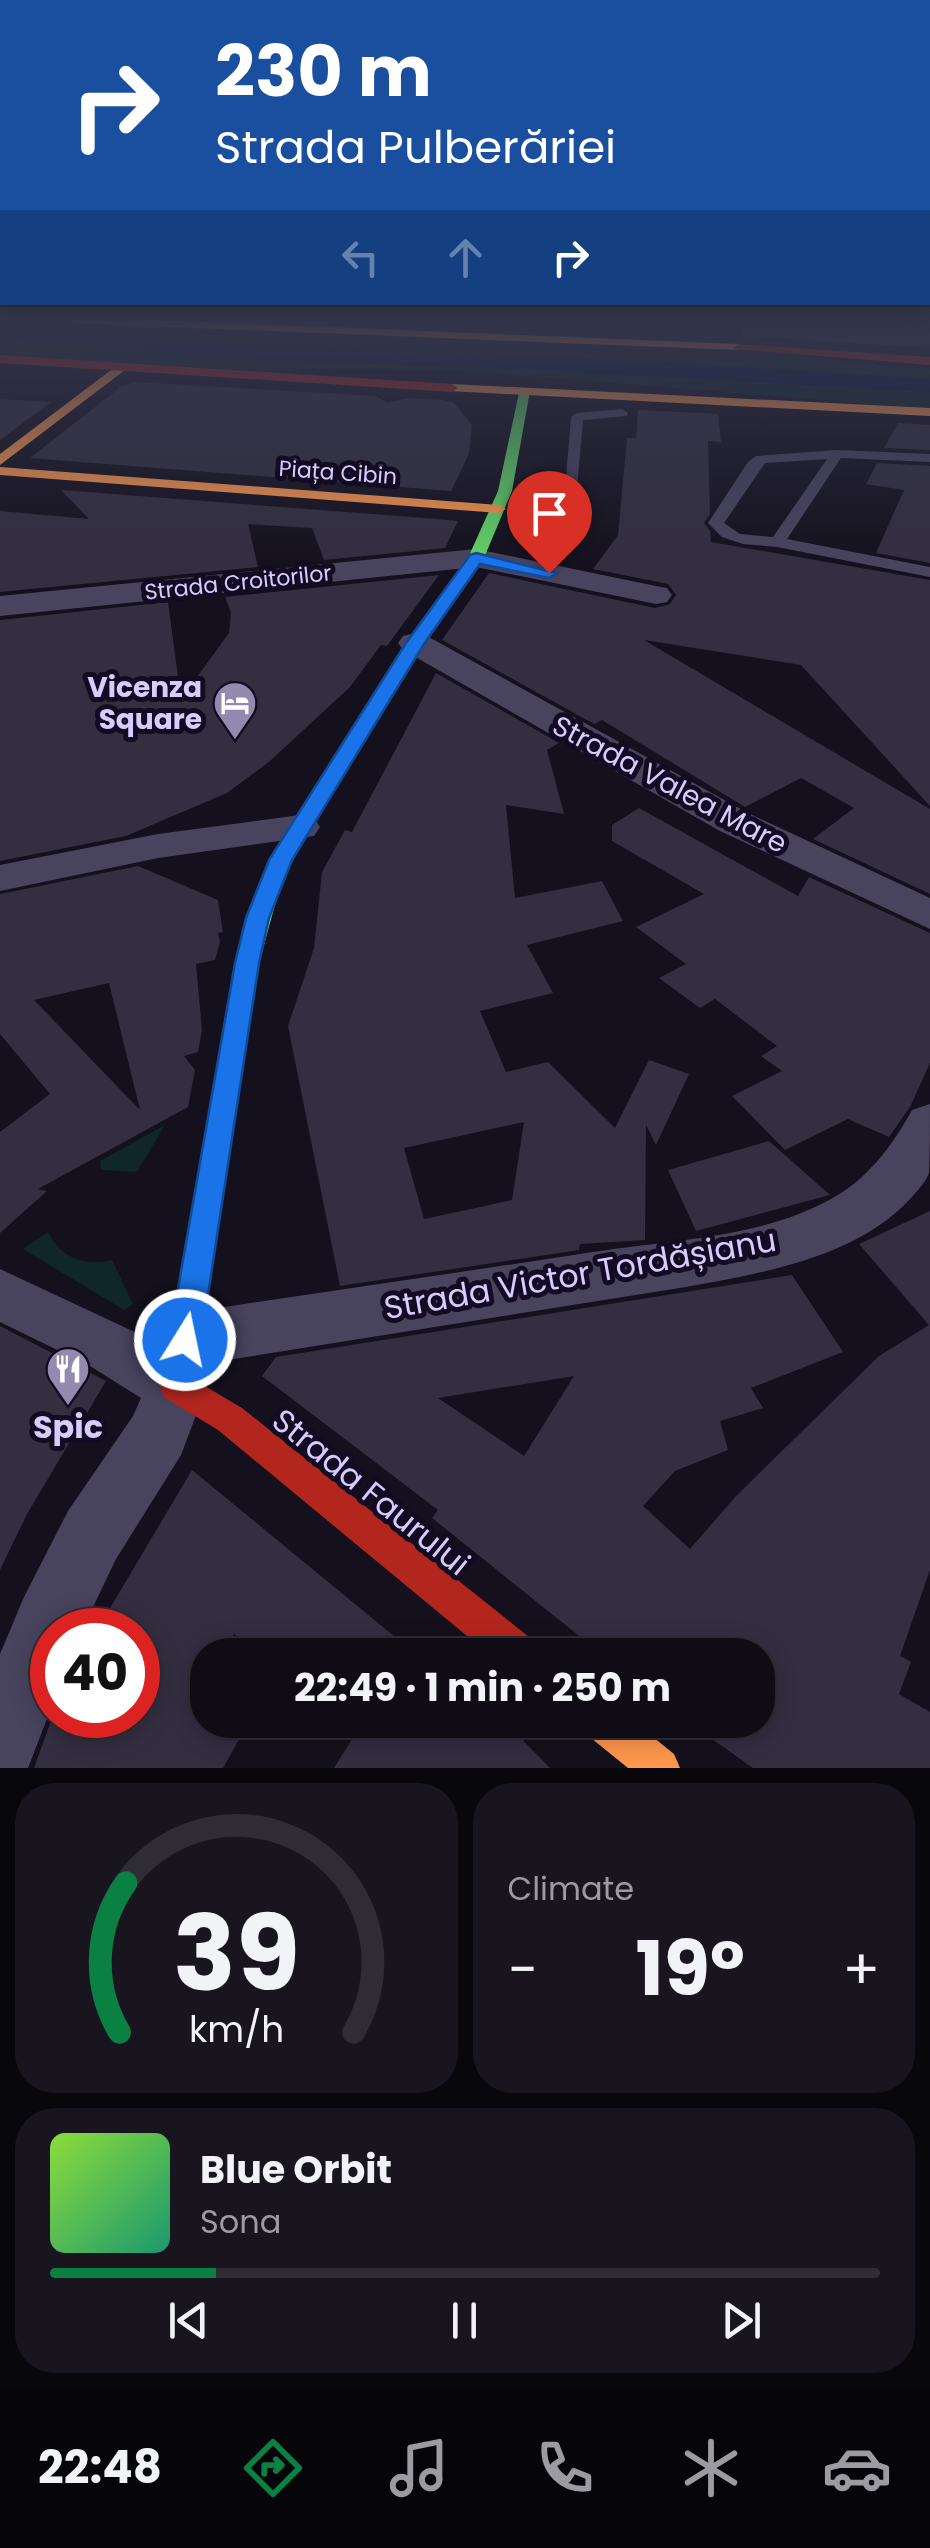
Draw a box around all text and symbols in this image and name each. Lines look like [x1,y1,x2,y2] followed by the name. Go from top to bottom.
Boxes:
[215,22,432,121] text: 230 m
[50,40,180,170] icon: right
[215,116,616,179] text: Strada Pulberăriei
[333,230,388,285] icon: left
[438,230,493,285] icon: ahead
[543,230,598,285] icon: right
[278,453,398,492] street label: Piața Cibin
[507,471,592,574] pin
[522,486,577,541] icon: arrive
[143,557,333,608] street label: Strada Croitorilor
[87,668,202,739] place label: Vicenza Square
[212,680,258,741] hotel icon: Vicenza Square
[546,706,794,863] street label: Strada Valea Mare
[380,1217,780,1330] street label: Strada Victor Tordășianu
[133,1288,237,1392] position arrow
[45,1346,91,1407] restaurant icon: Spic
[263,1398,480,1585] street label: Strada Faurului
[33,1404,103,1449] place label: Spic
[30,1608,160,1738] speed limit sign: 40
[294,1661,671,1714] text: 22:49 · 1 min · 250 m
[508,1866,634,1911] text: Climate
[173,1881,300,2026] text: 39
[636,1916,745,2021] text: 19°
[508,1931,538,2008] text: −
[842,1931,880,2008] text: +
[189,2004,284,2055] text: km/h
[200,2143,392,2196] text: Blue Orbit
[200,2199,281,2244] text: Sona
[161,2293,216,2348] icon: previous
[437,2293,492,2348] icon: pause
[714,2293,769,2348] icon: next
[238,2433,308,2503] icon: directions
[384,2433,454,2503] icon: music
[530,2433,600,2503] icon: phone
[676,2433,746,2503] icon: climate
[822,2433,892,2503] icon: car
[38,2436,162,2499] text: 22:48

